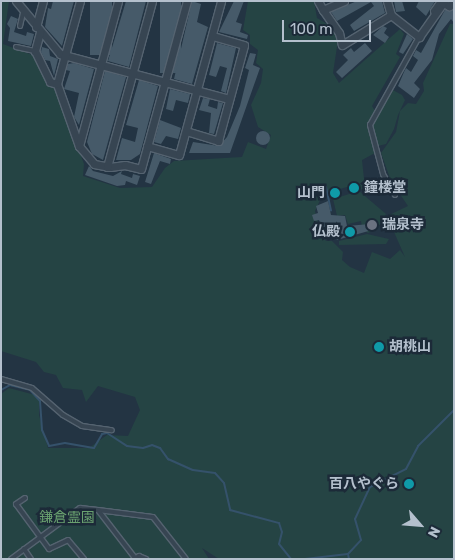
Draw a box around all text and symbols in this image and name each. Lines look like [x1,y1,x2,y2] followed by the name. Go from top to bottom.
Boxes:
[285,10,374,42] scale bar
[290,20,332,38] text: 100 m
[364,180,406,196] place label: 鐘楼堂
[348,182,360,194] marker: 鐘楼堂
[297,185,325,201] place label: 山門
[329,187,341,199] marker: 山門
[382,217,424,233] place label: 瑞泉寺
[366,219,378,231] marker: 瑞泉寺
[312,224,340,240] place label: 仏殿
[344,226,356,238] marker: 仏殿
[389,339,431,355] place label: 胡桃山
[373,341,385,353] marker: 胡桃山
[329,476,399,492] place label: 百八やぐら
[403,478,415,490] marker: 百八やぐら
[395,500,445,550] north arrow
[39,510,95,526] park label: 鎌倉霊園
[424,524,444,540] text: N

